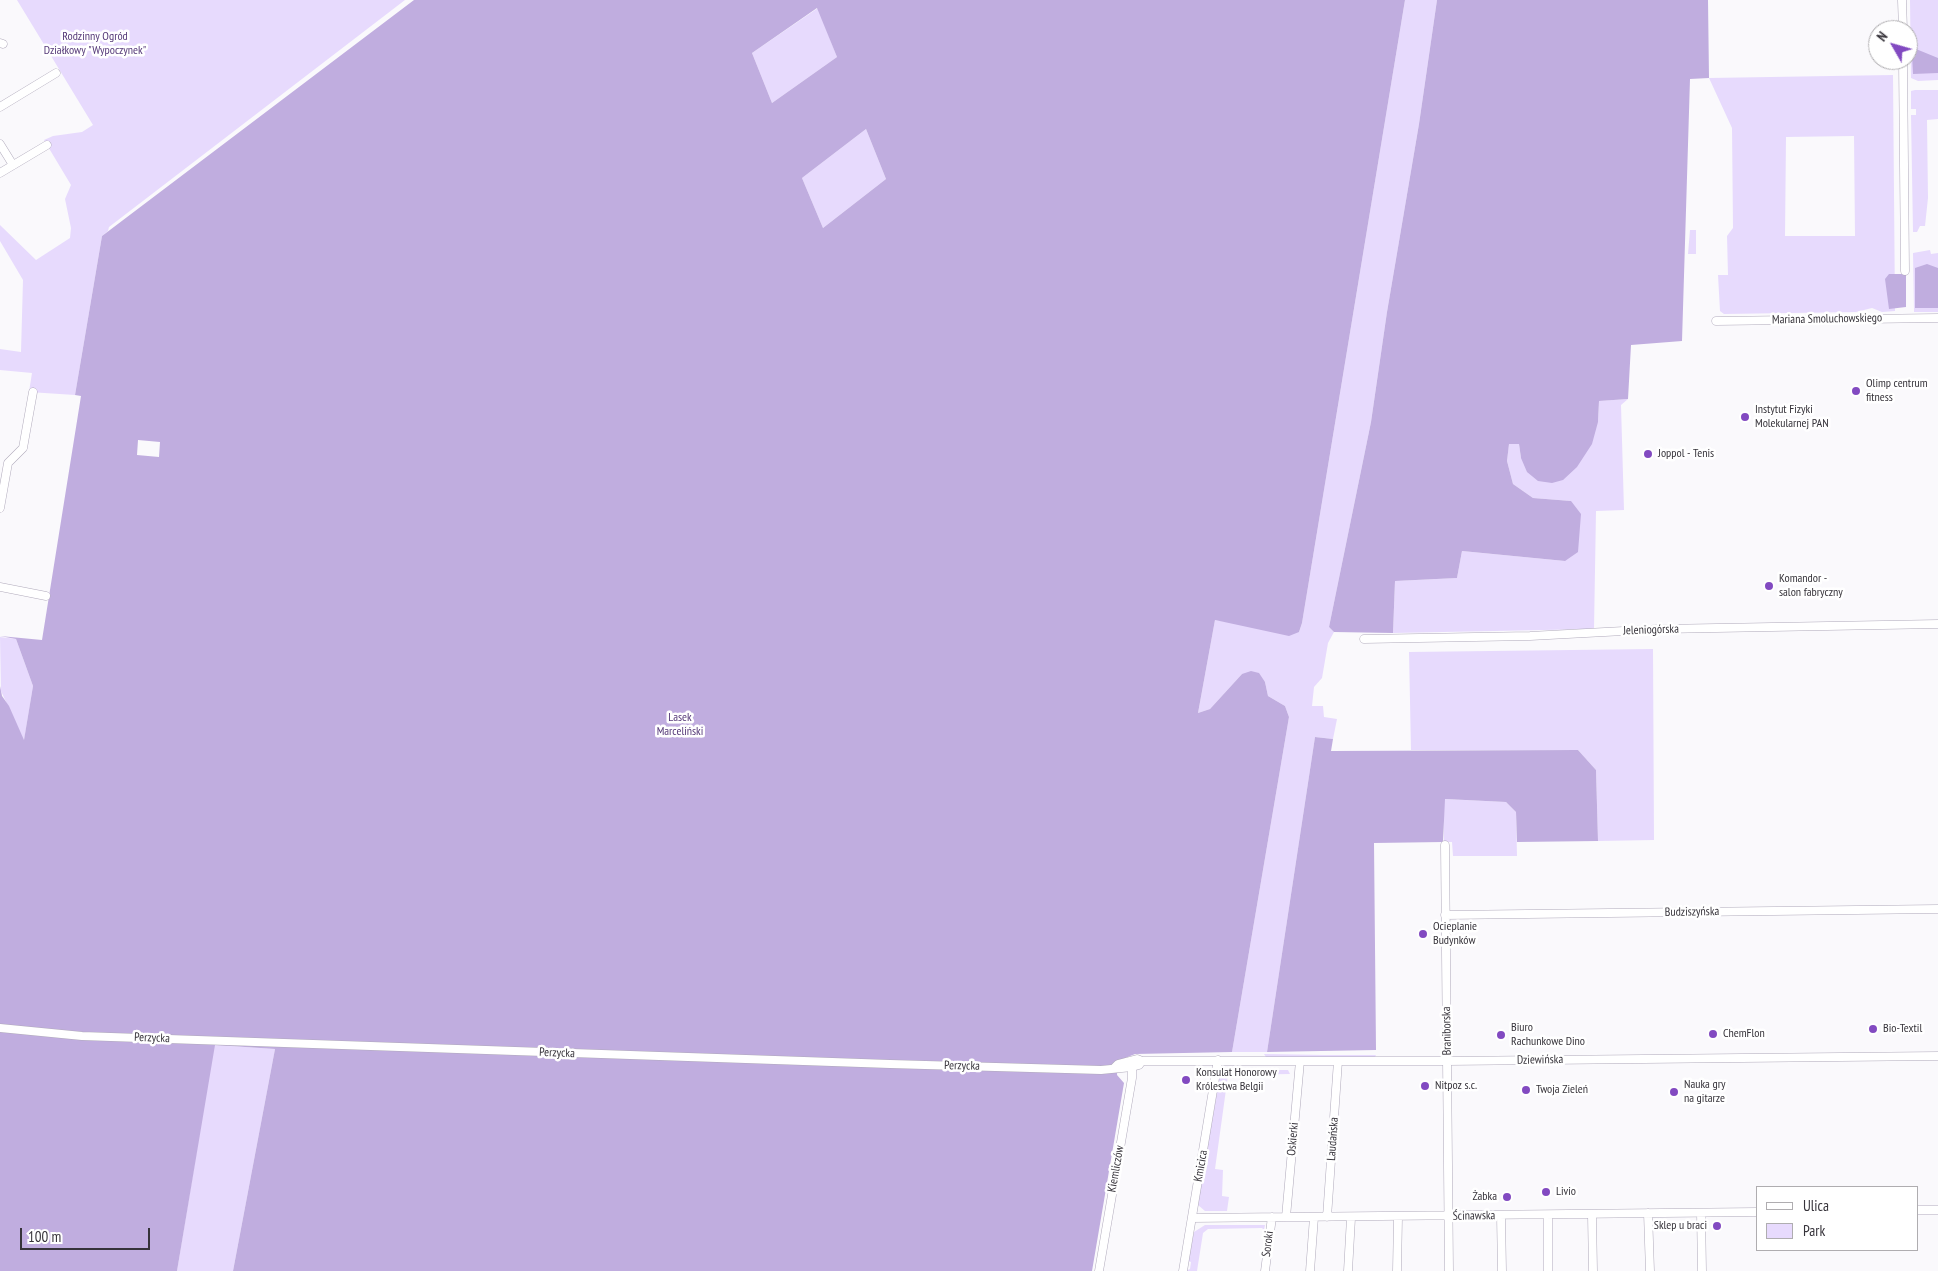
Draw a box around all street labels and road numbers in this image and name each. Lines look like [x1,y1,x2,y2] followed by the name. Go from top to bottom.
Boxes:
[1772,311,1882,327] street label: Mariana Smoluchowskiego
[1623,622,1679,638] street label: Jeleniogórska
[1665,904,1719,920] street label: Budziszyńska
[1439,1006,1455,1056] street label: Braniborska
[134,1030,170,1046] street label: Perzycka
[539,1045,575,1061] street label: Perzycka
[1517,1052,1563,1068] street label: Dziewińska
[944,1058,980,1074] street label: Perzycka
[1324,1117,1342,1161] street label: Laudańska
[1284,1122,1302,1156] street label: Oskierki
[1105,1145,1127,1193] street label: Kiemliczów
[1191,1149,1211,1183] street label: Kmicica
[1453,1208,1495,1224] street label: Ścinawska
[1259,1230,1277,1258] street label: Soroki

